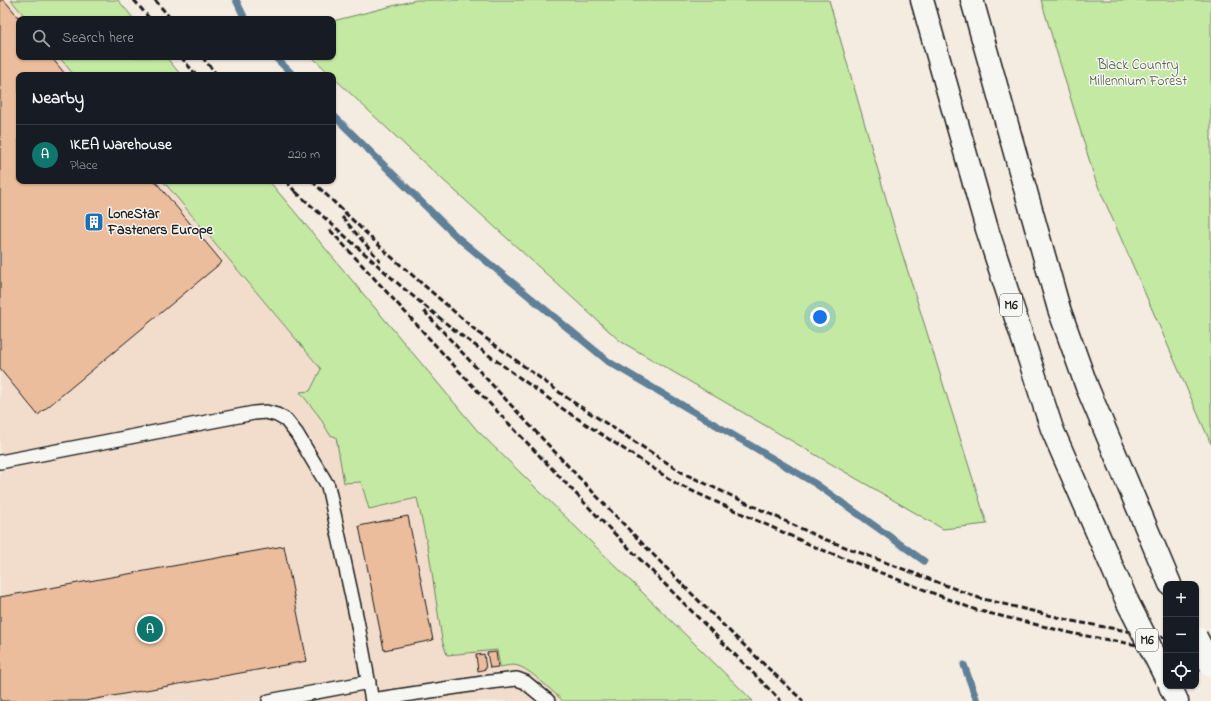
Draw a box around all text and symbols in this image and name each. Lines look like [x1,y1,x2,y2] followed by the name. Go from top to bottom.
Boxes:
[16,16,336,60] search box
[30,27,52,49] icon: search
[62,27,134,49] text: Search here
[1089,55,1187,92] park label: Black Country Millennium Forest
[32,86,84,111] text: Nearby
[70,134,172,156] text: IKEA Warehouse
[41,145,49,164] text: A
[288,145,320,164] text: 220 m
[70,156,98,175] text: Place
[107,204,214,241] place label: LoneStar Fasteners Europe
[83,211,105,233] building icon: LoneStar Fasteners Europe
[1000,294,1022,316] road number: M6
[810,307,830,327] your location
[1163,581,1199,689] map controls
[1163,581,1199,617] button: +
[137,614,163,644] pin: A
[1163,617,1199,653] button: −
[1136,629,1158,651] road number: M6
[1163,653,1199,689] button: locate

